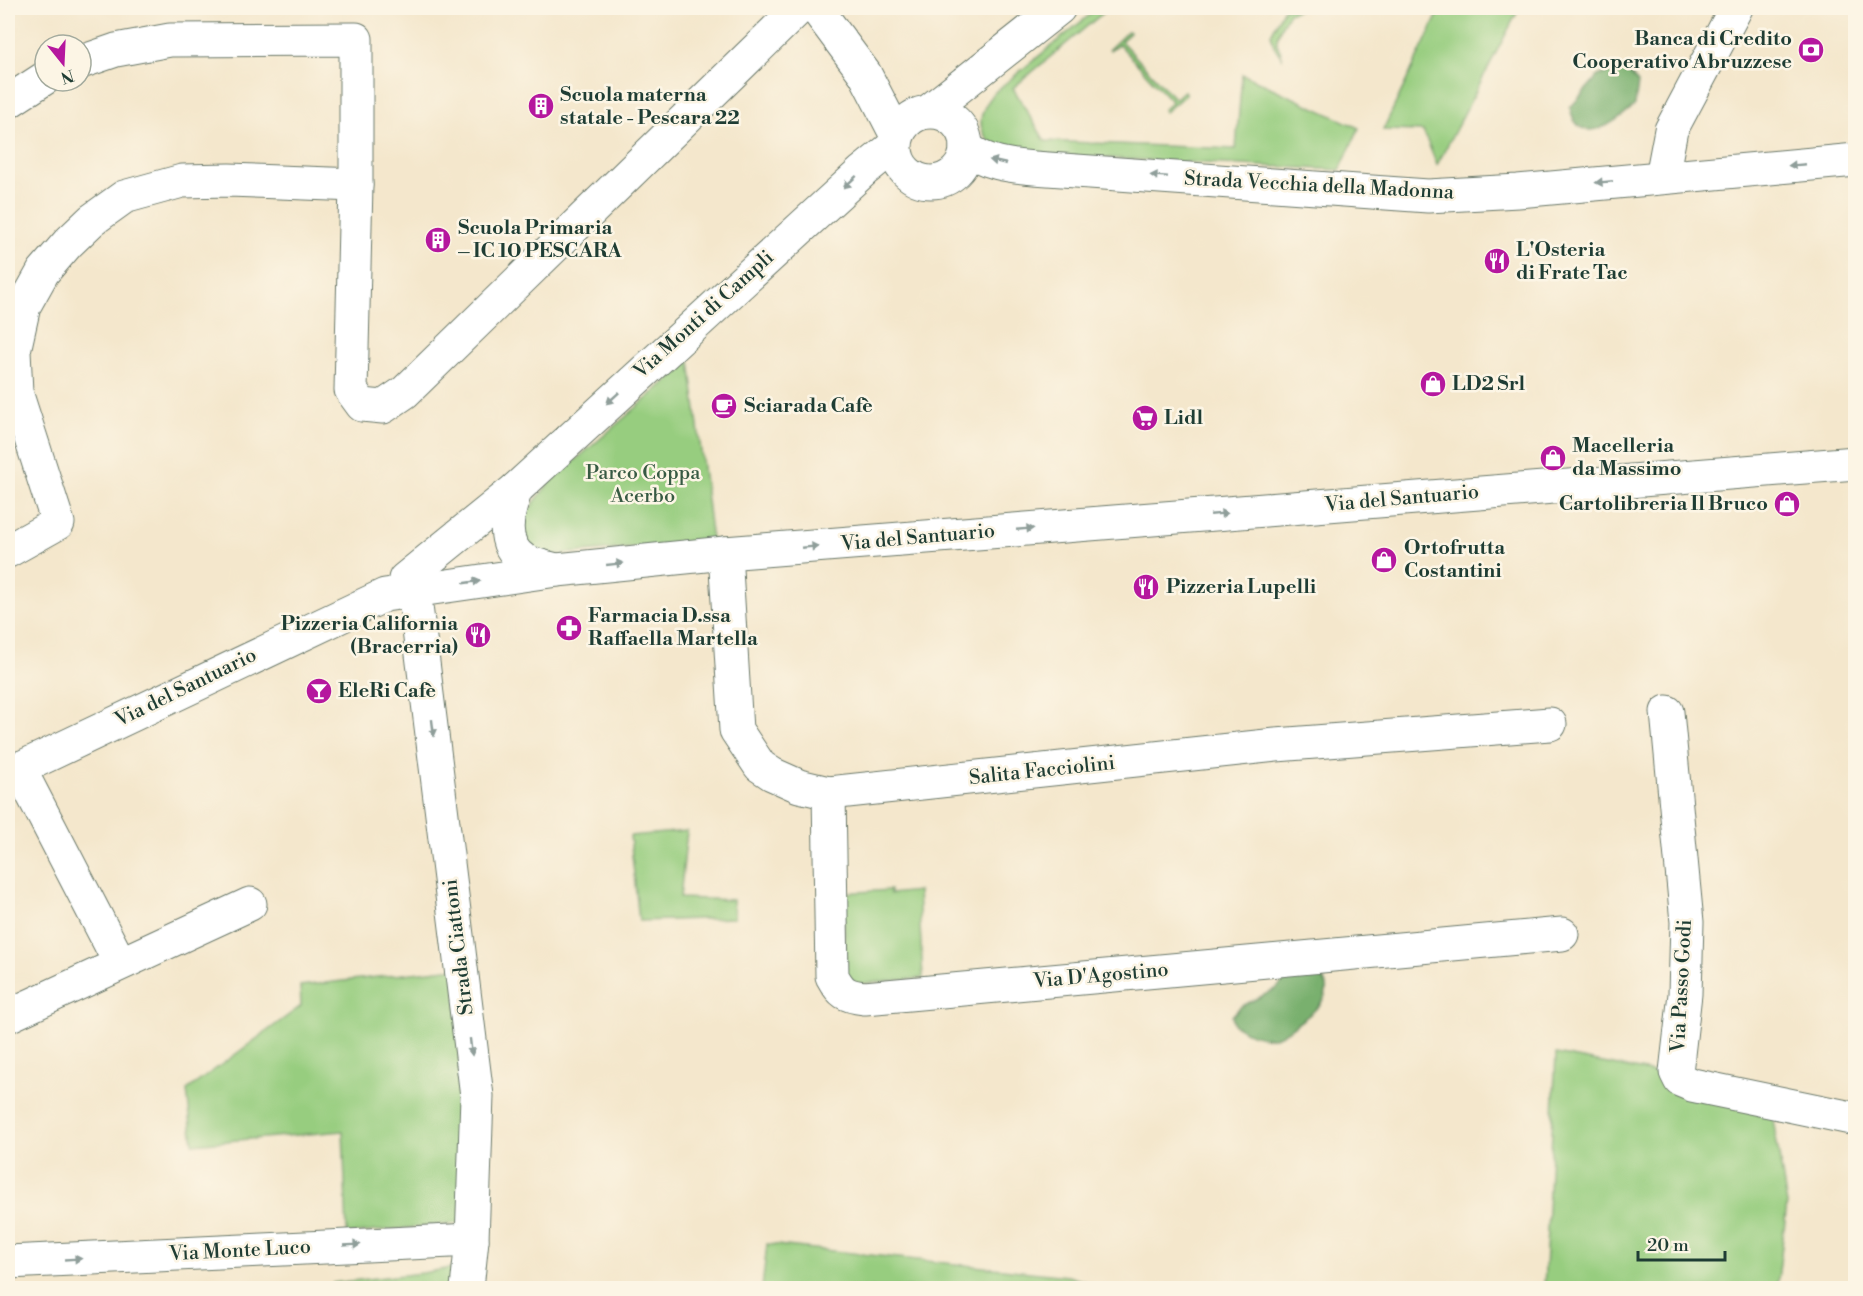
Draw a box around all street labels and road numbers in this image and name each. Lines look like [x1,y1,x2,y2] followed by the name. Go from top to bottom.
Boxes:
[1183,166,1455,206] street label: Strada Vecchia della Madonna
[628,245,780,385] street label: Via Monti di Campli
[1323,480,1480,518] street label: Via del Santuario
[839,519,996,557] street label: Via del Santuario
[110,643,261,734] street label: Via del Santuario
[968,751,1117,791] street label: Salita Facciolini
[438,877,480,1017] street label: Strada Ciattoni
[1666,918,1698,1054] street label: Via Passo Godi
[1031,958,1170,994] street label: Via D'Agostino
[167,1235,312,1267] street label: Via Monte Luco

